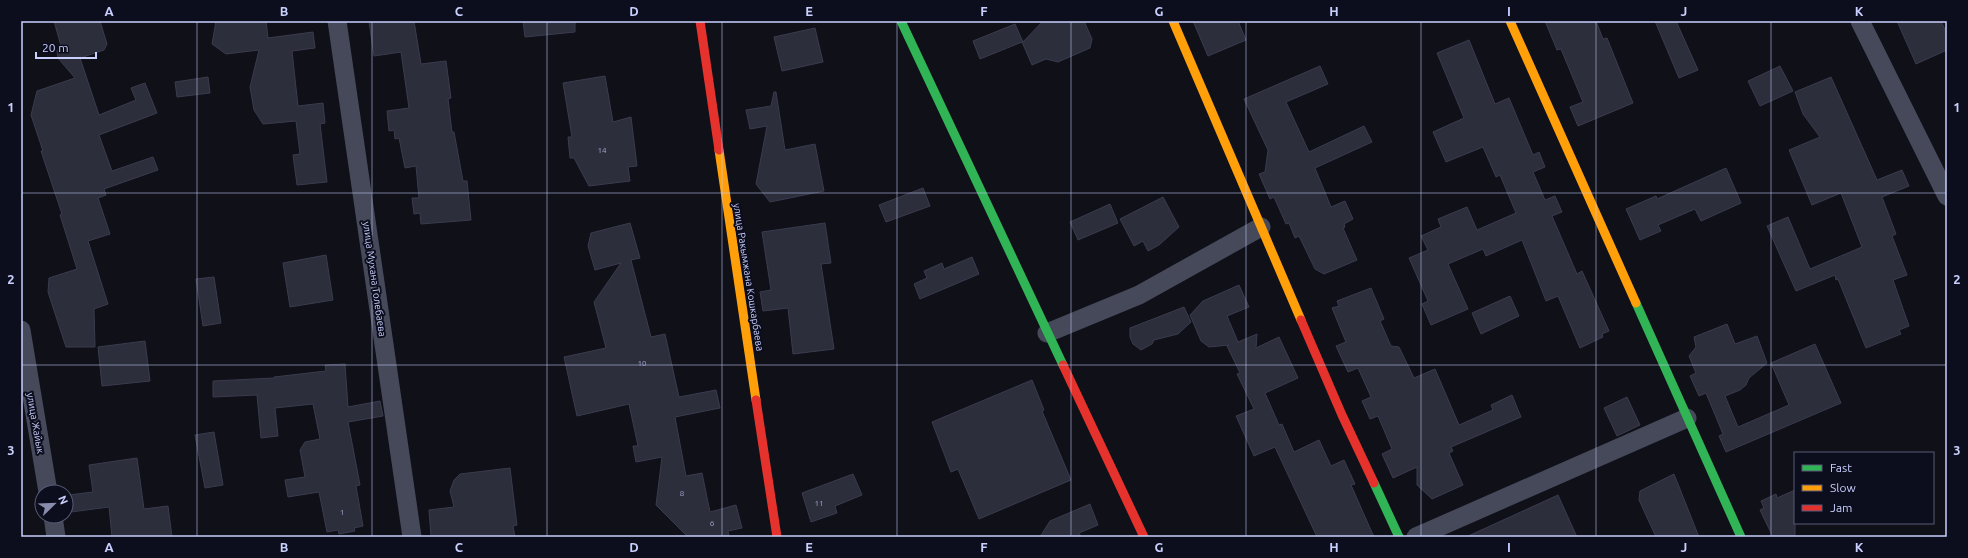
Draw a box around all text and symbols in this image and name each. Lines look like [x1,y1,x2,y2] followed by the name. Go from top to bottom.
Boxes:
[104,4,114,18] text: A
[280,4,289,18] text: B
[455,4,464,18] text: C
[629,4,639,18] text: D
[805,4,813,18] text: E
[980,4,988,18] text: F
[1155,4,1164,18] text: G
[1329,4,1339,18] text: H
[1507,4,1511,18] text: I
[1681,4,1687,18] text: J
[1855,4,1864,18] text: K
[36,34,96,60] scale bar
[42,41,69,54] text: 20 m
[7,100,15,114] text: 1
[1953,100,1961,114] text: 1
[597,146,607,155] house number: 14
[731,202,766,352] street label: улица Ракымжана Кошкарбаева
[361,221,388,337] street label: улица Мухана Толебаева
[7,272,15,286] text: 2
[1953,272,1961,286] text: 2
[637,359,647,368] house number: 10
[25,392,46,455] street label: улица Жайык
[7,443,15,457] text: 3
[1953,443,1961,457] text: 3
[1794,452,1934,524] legend
[1830,461,1852,474] text: Fast
[1830,481,1856,494] text: Slow
[34,484,74,524] north arrow
[680,489,685,498] house number: 8
[56,494,70,506] text: N
[814,499,824,508] house number: 11
[1830,501,1852,514] text: Jam
[340,508,344,517] house number: 1
[710,519,715,528] house number: 6
[104,540,114,554] text: A
[280,540,289,554] text: B
[455,540,464,554] text: C
[629,540,639,554] text: D
[805,540,813,554] text: E
[980,540,988,554] text: F
[1155,540,1164,554] text: G
[1329,540,1339,554] text: H
[1507,540,1511,554] text: I
[1681,540,1687,554] text: J
[1855,540,1864,554] text: K

